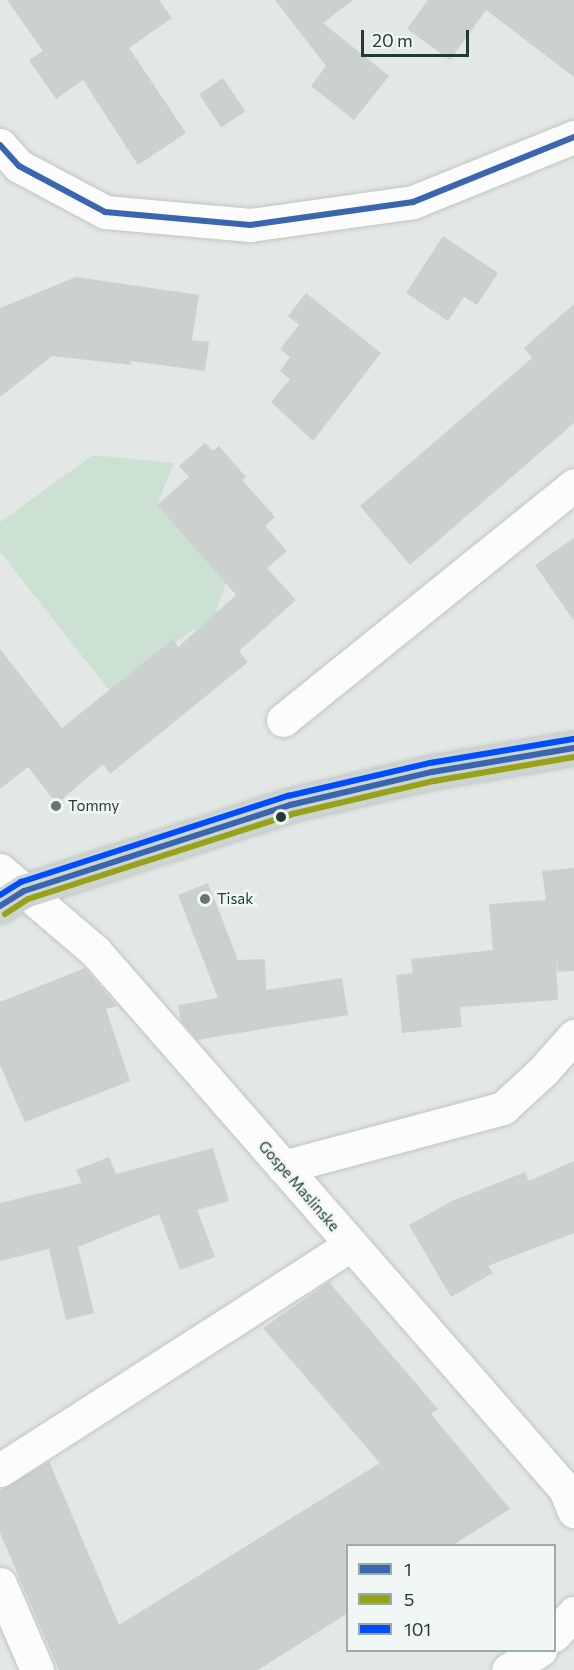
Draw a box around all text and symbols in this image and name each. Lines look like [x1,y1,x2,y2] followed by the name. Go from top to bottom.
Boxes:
[364,18,472,56] scale bar
[372,29,413,51] text: 20 m
[68,797,119,815] place label: Tommy
[49,799,63,813] marker: Tommy
[275,811,287,823] unlabelled marker
[217,890,253,908] place label: Tisak
[198,892,212,906] marker: Tisak
[255,1137,343,1235] street label: Gospe Maslinske
[346,1544,556,1652] legend
[404,1558,412,1580] text: 1
[404,1588,414,1610] text: 5
[404,1618,431,1640] text: 101

